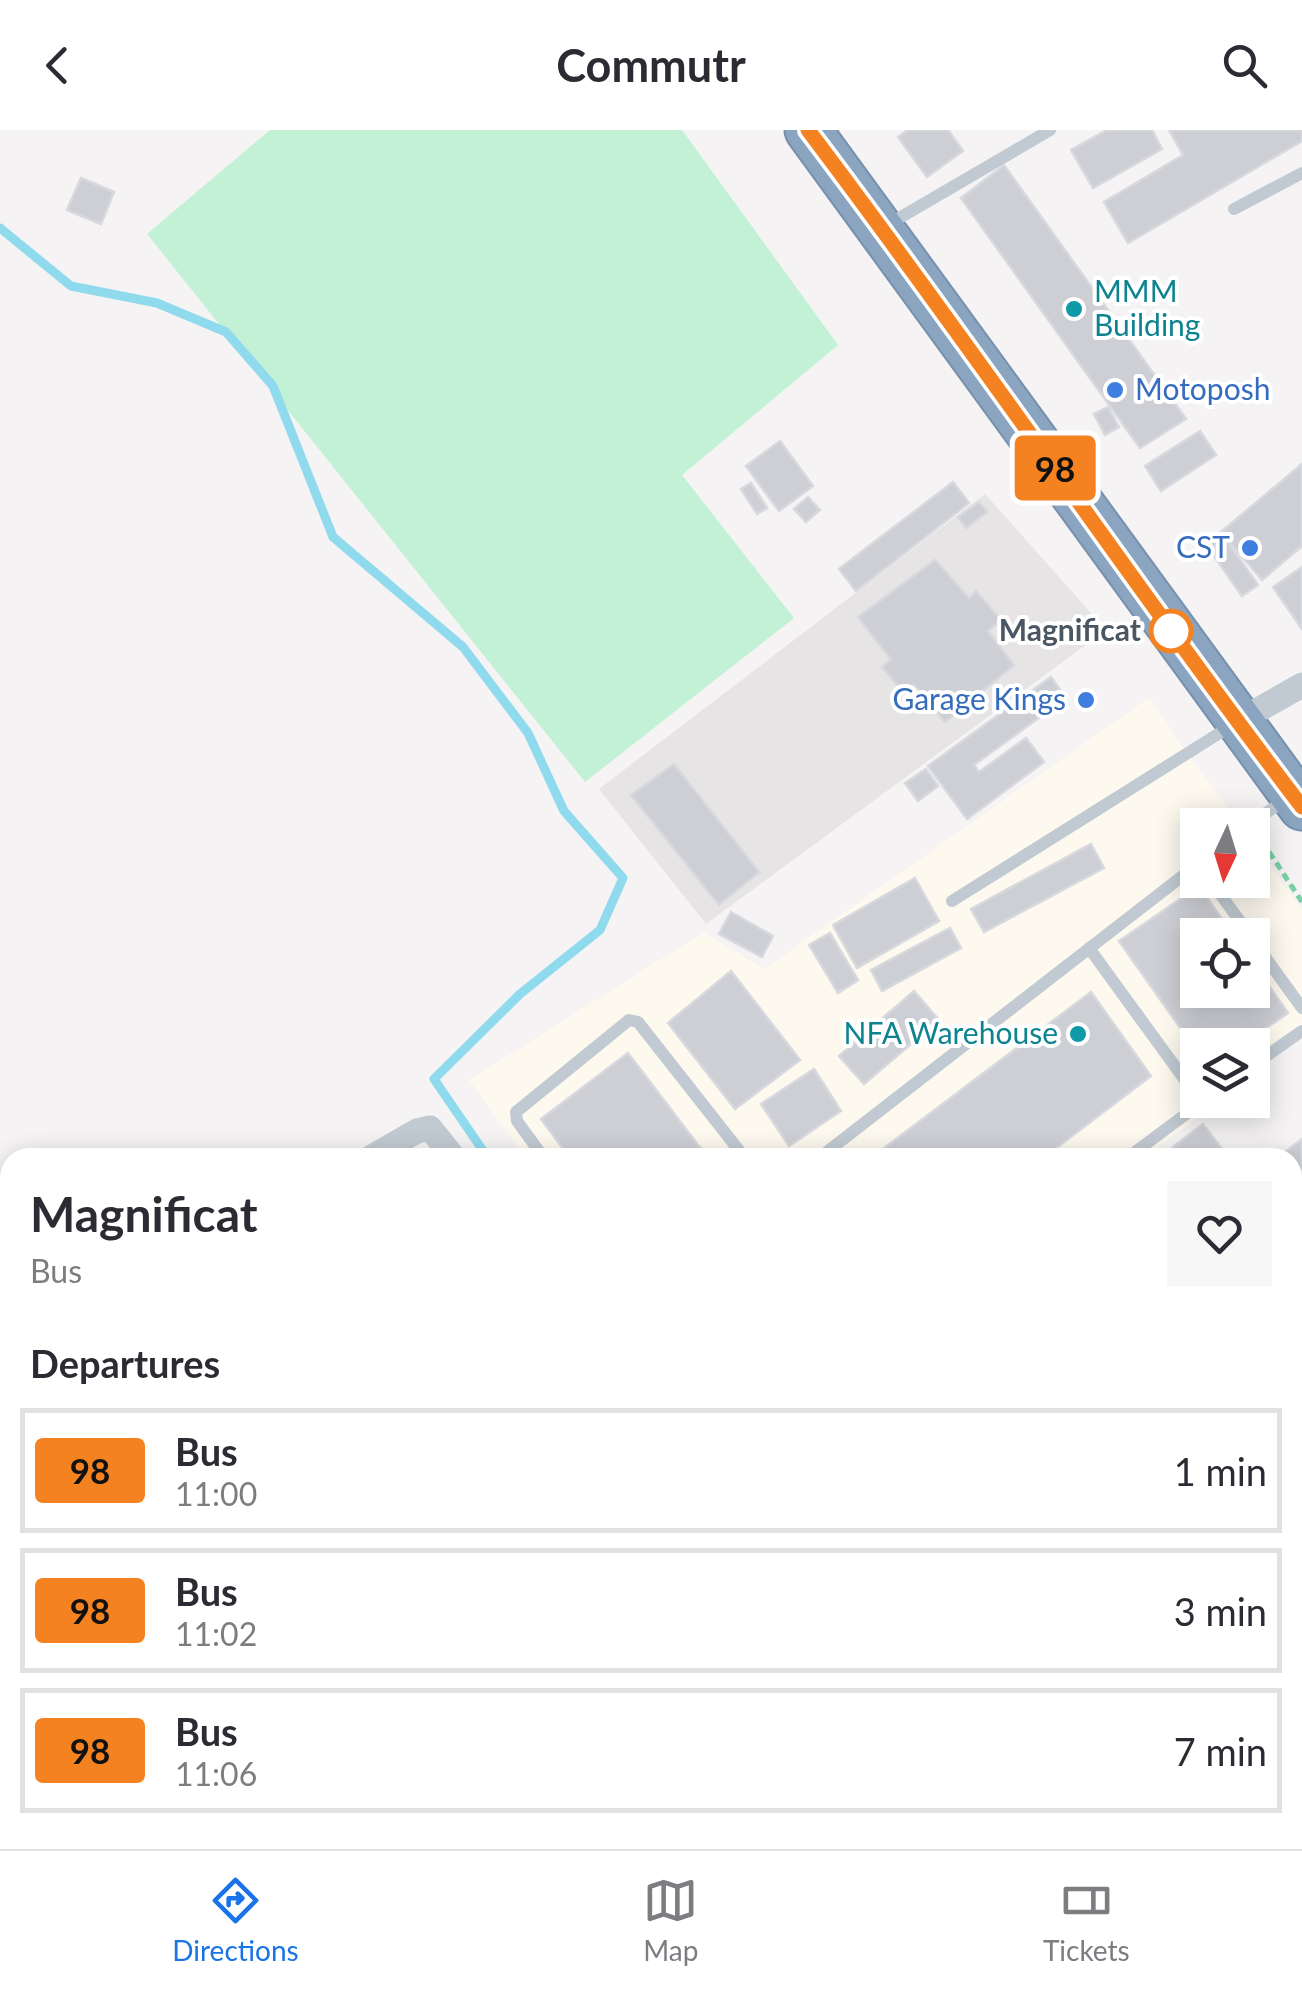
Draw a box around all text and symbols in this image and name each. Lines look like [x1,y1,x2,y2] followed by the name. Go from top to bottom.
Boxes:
[30,38,85,93] icon: back
[556,38,746,92] text: Commutr
[1217,38,1272,93] icon: search
[1094,272,1200,342] place label: MMM Building
[1063,298,1085,320] marker: MMM Building
[1135,370,1270,406] place label: Motoposh
[1104,379,1126,401] marker: Motoposh
[1010,436,1100,500] line badge: 98
[1035,447,1075,489] text: 98
[1176,528,1230,564] place label: CST
[1239,537,1261,559] marker: CST
[1150,610,1192,652] marker: Magnificat
[999,611,1141,647] place label: Magnificat
[892,680,1066,716] place label: Garage Kings
[1075,689,1097,711] marker: Garage Kings
[1180,808,1270,898] north arrow
[1180,808,1270,1118] map controls
[1180,918,1270,1008] button: locate
[844,1014,1058,1050] place label: NFA Warehouse
[1067,1023,1089,1045] marker: NFA Warehouse
[1180,1028,1270,1118] button: layers
[1167,1181,1272,1286] button: heart
[30,1185,258,1242] text: Magnificat
[30,1251,82,1290] text: Bus
[30,1340,220,1386] text: Departures
[175,1428,238,1474] text: Bus
[1174,1448,1267,1494] text: 1 min
[70,1449,110,1491] text: 98
[175,1474,257,1513] text: 11:00
[175,1568,238,1614] text: Bus
[1174,1588,1267,1634] text: 3 min
[70,1589,110,1631] text: 98
[175,1614,257,1653] text: 11:02
[175,1708,238,1754] text: Bus
[1174,1728,1267,1774] text: 7 min
[70,1729,110,1771] text: 98
[175,1754,257,1793] text: 11:06
[172,1873,299,1967] tab: Directions
[643,1873,698,1967] tab: Map
[1043,1873,1130,1967] tab: Tickets

